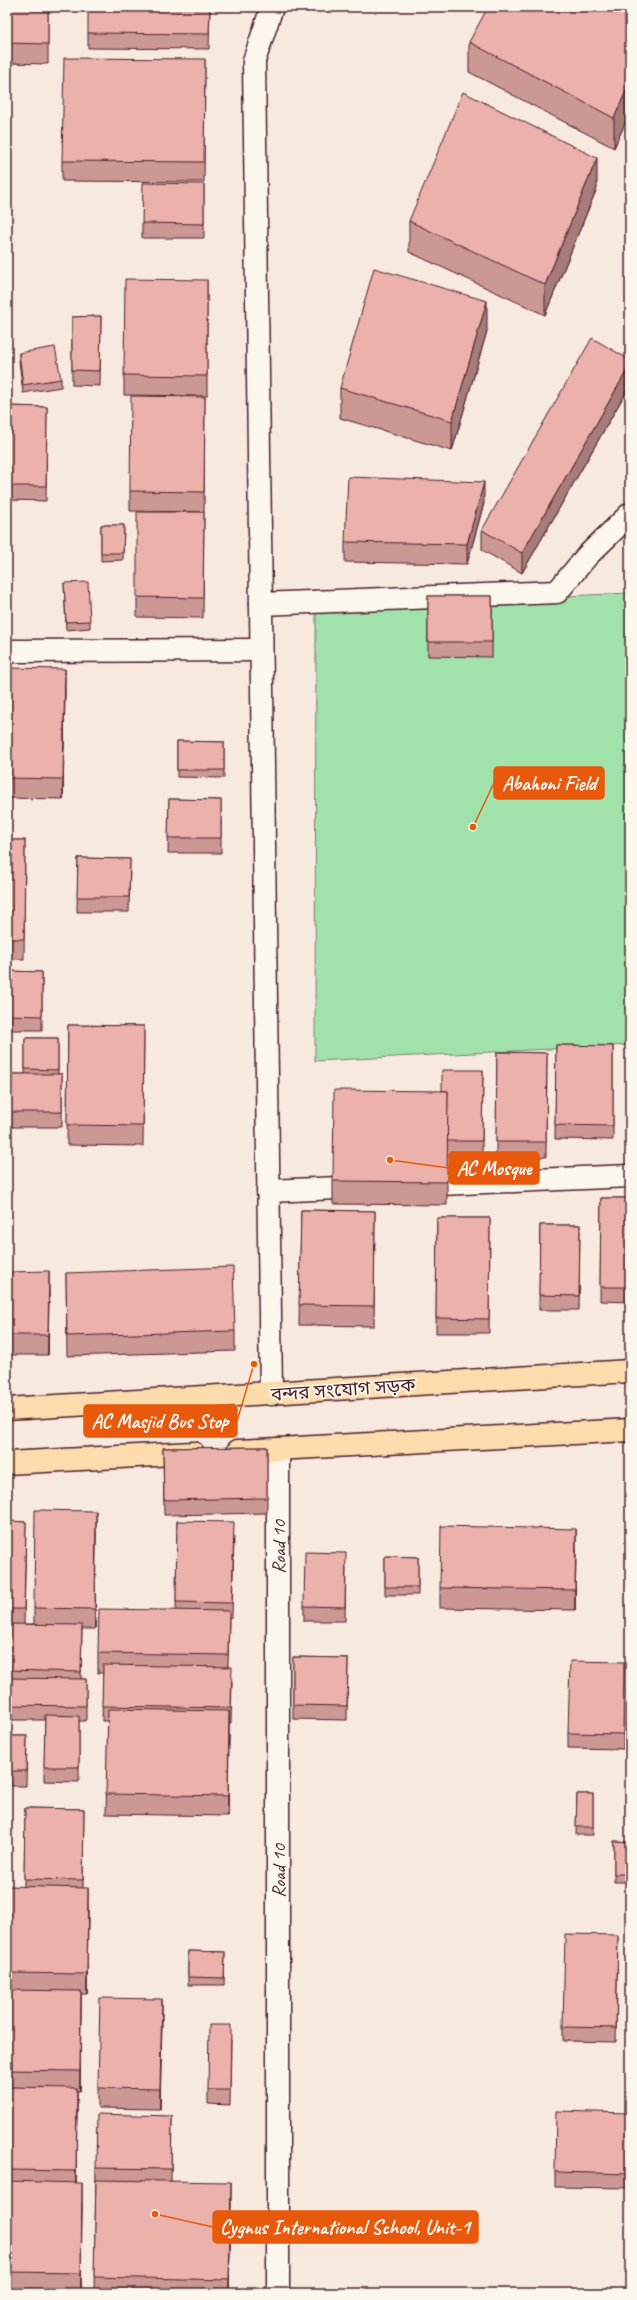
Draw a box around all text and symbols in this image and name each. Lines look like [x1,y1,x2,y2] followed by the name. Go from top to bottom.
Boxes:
[494,767,604,799] callout: Abahoni Field
[502,771,600,796] text: Abahoni Field
[449,1152,539,1184] callout: AC Mosque
[457,1156,533,1181] text: AC Mosque
[269,1373,417,1407] street label: বন্দর সংযোগ সড়ক
[84,1405,237,1437] callout: AC Masjid Bus Stop
[92,1409,230,1434] text: AC Masjid Bus Stop
[267,1519,291,1574] street label: Road 10
[267,1843,291,1898] street label: Road 10
[213,2211,478,2243] callout: Cygnus International School, Unit-1
[220,2215,472,2240] text: Cygnus International School, Unit-1

